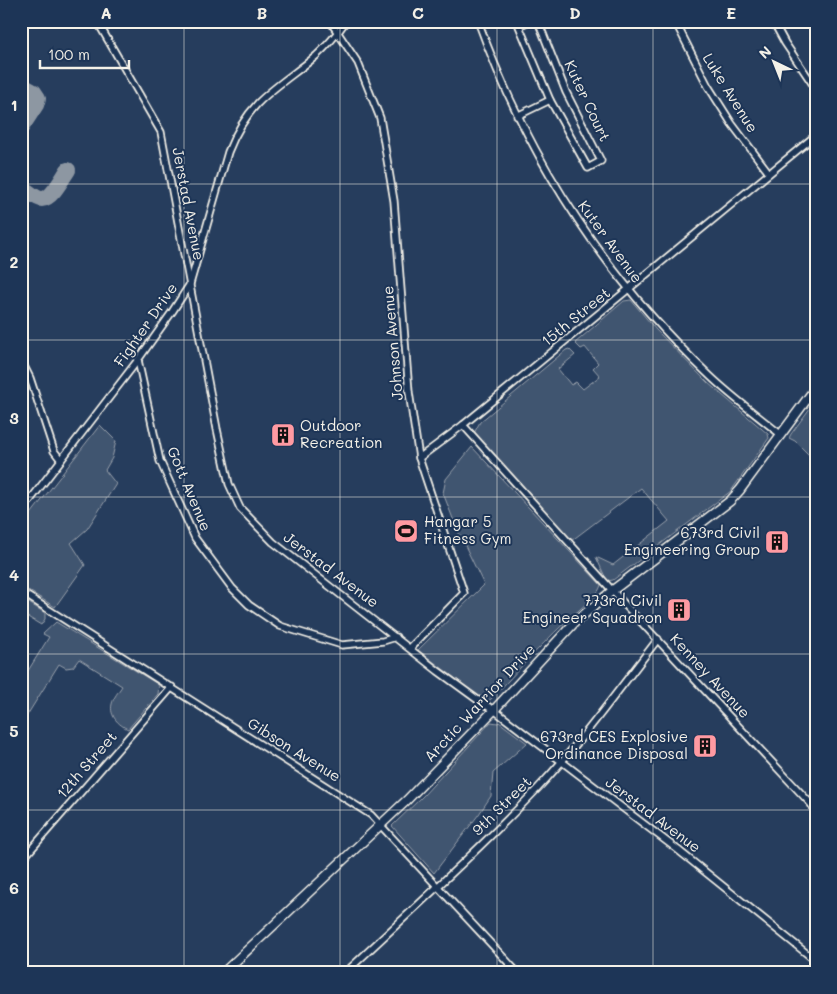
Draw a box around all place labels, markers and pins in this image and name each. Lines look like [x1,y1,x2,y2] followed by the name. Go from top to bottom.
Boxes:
[300,415,382,452] place label: Outdoor Recreation
[270,422,296,448] building icon: Outdoor Recreation
[424,511,511,548] place label: Hangar 5 Fitness Gym
[393,518,419,544] sports icon: Hangar 5 Fitness Gym
[624,522,760,559] place label: 673rd Civil Engineering Group
[764,529,790,555] building icon: 673rd Civil Engineering Group
[523,590,662,627] place label: 773rd Civil Engineer Squadron
[666,597,692,623] building icon: 773rd Civil Engineer Squadron
[540,726,688,763] place label: 673rd CES Explosive Ordinance Disposal
[692,733,718,759] building icon: 673rd CES Explosive Ordinance Disposal

